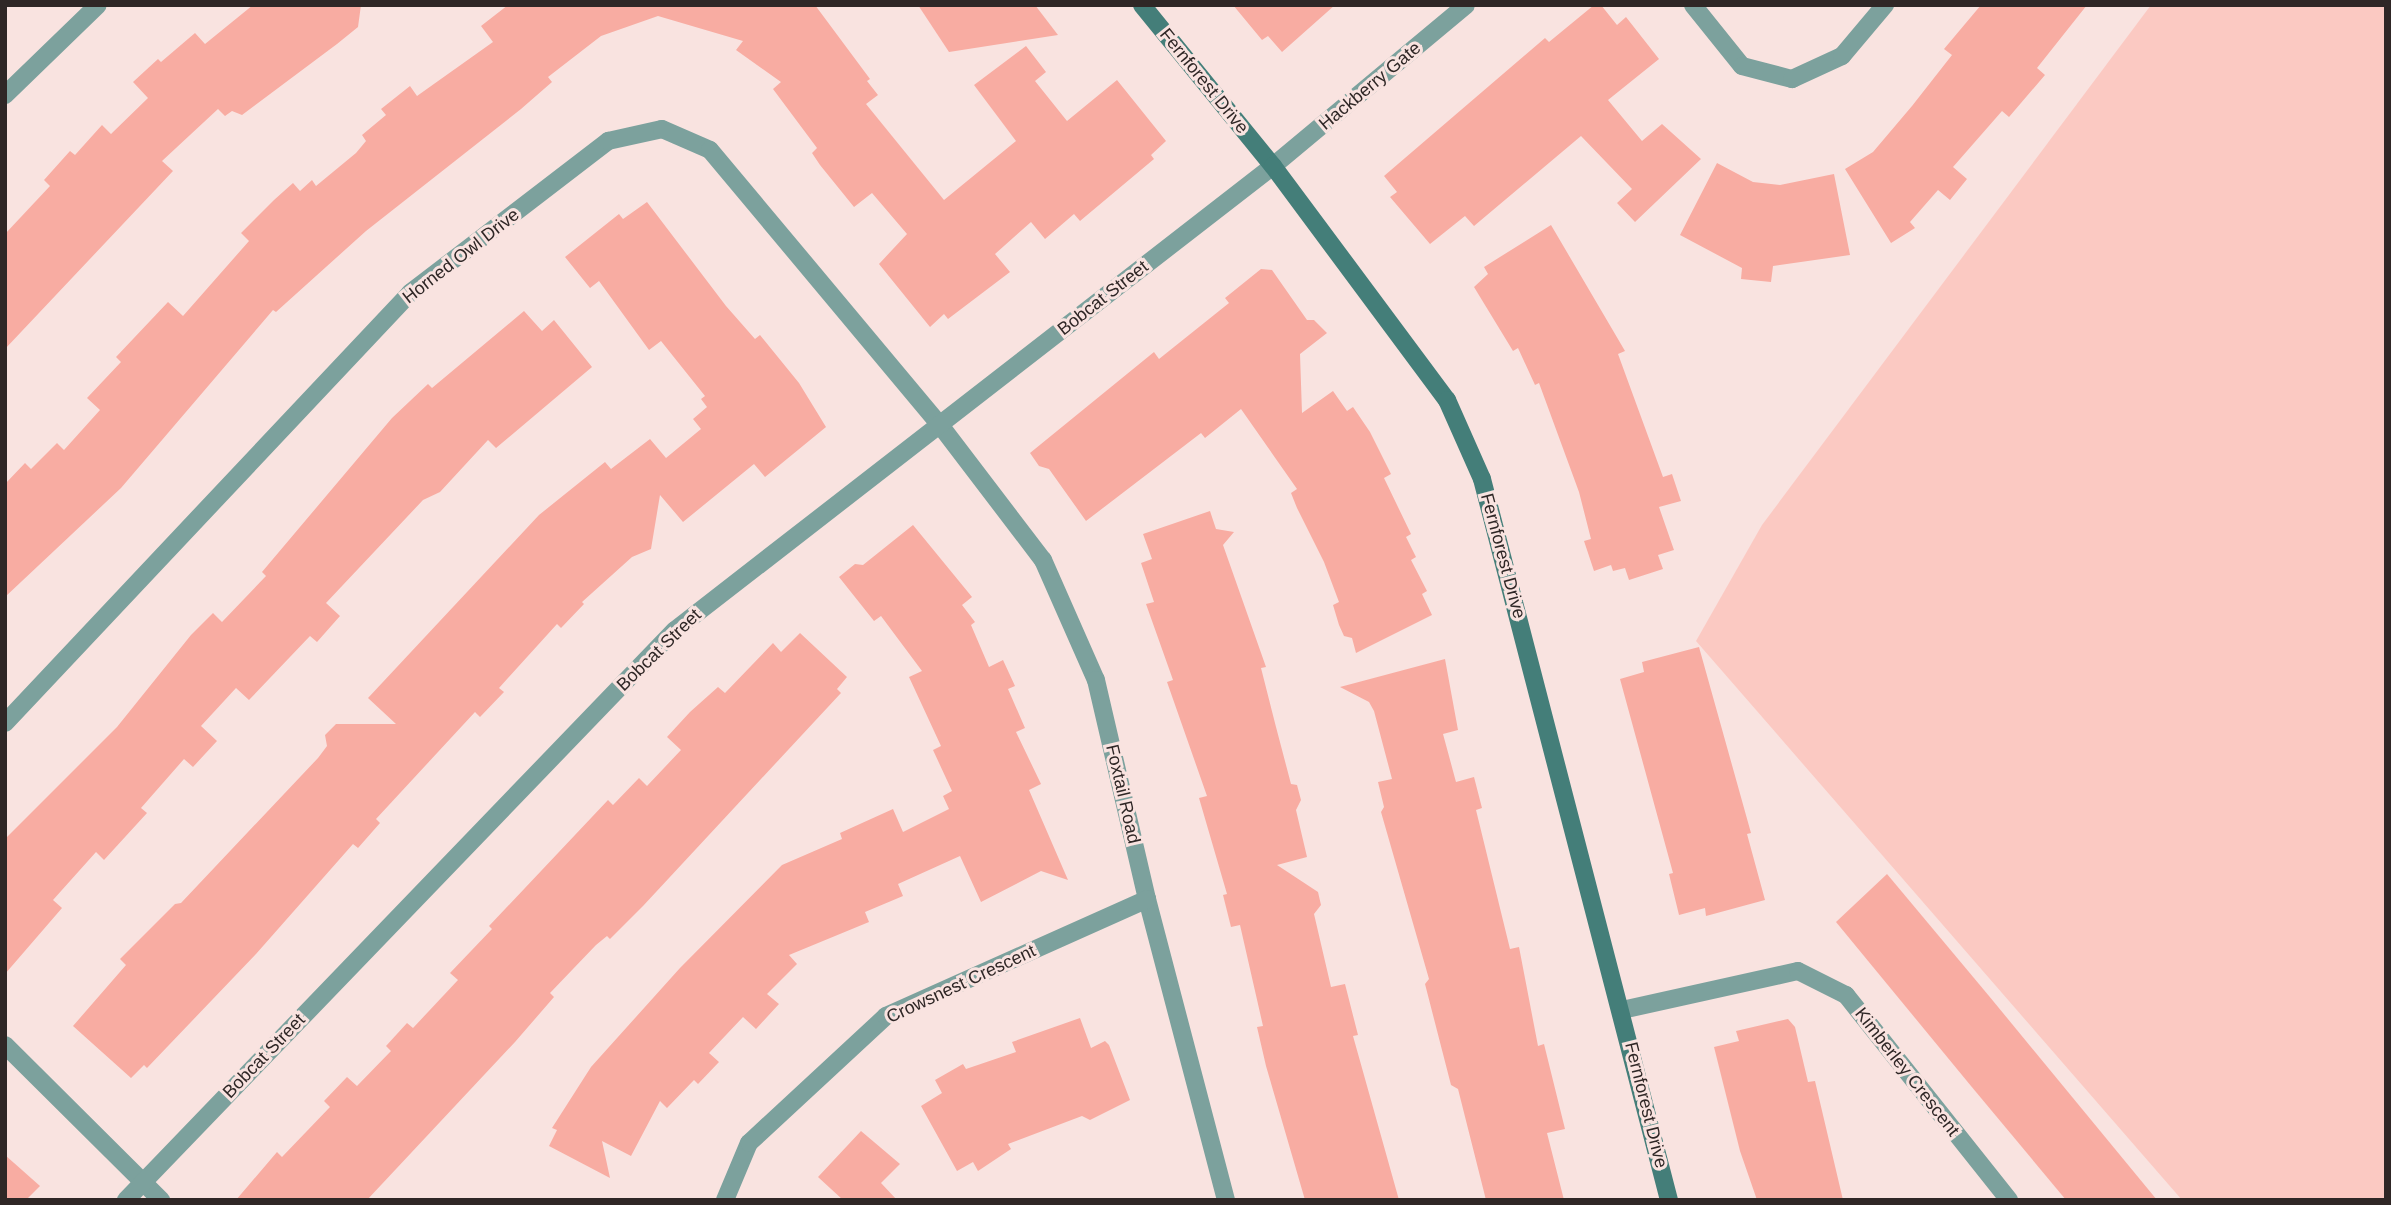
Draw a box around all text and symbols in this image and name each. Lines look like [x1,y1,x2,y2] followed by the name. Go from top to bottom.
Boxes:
[1155,24,1253,138] street label: Fernforest Drive
[1315,37,1425,135] street label: Hackberry Gate
[398,204,524,308] street label: Horned Owl Drive
[1053,256,1153,340] street label: Bobcat Street
[1476,491,1530,621] street label: Fernforest Drive
[612,604,706,696] street label: Bobcat Street
[1101,742,1145,846] street label: Foxtail Road
[883,940,1039,1028] street label: Crowsnest Crescent
[1850,1003,1964,1141] street label: Kimberley Crescent
[218,1009,310,1103] street label: Bobcat Street
[1620,1040,1672,1170] street label: Fernforest Drive

